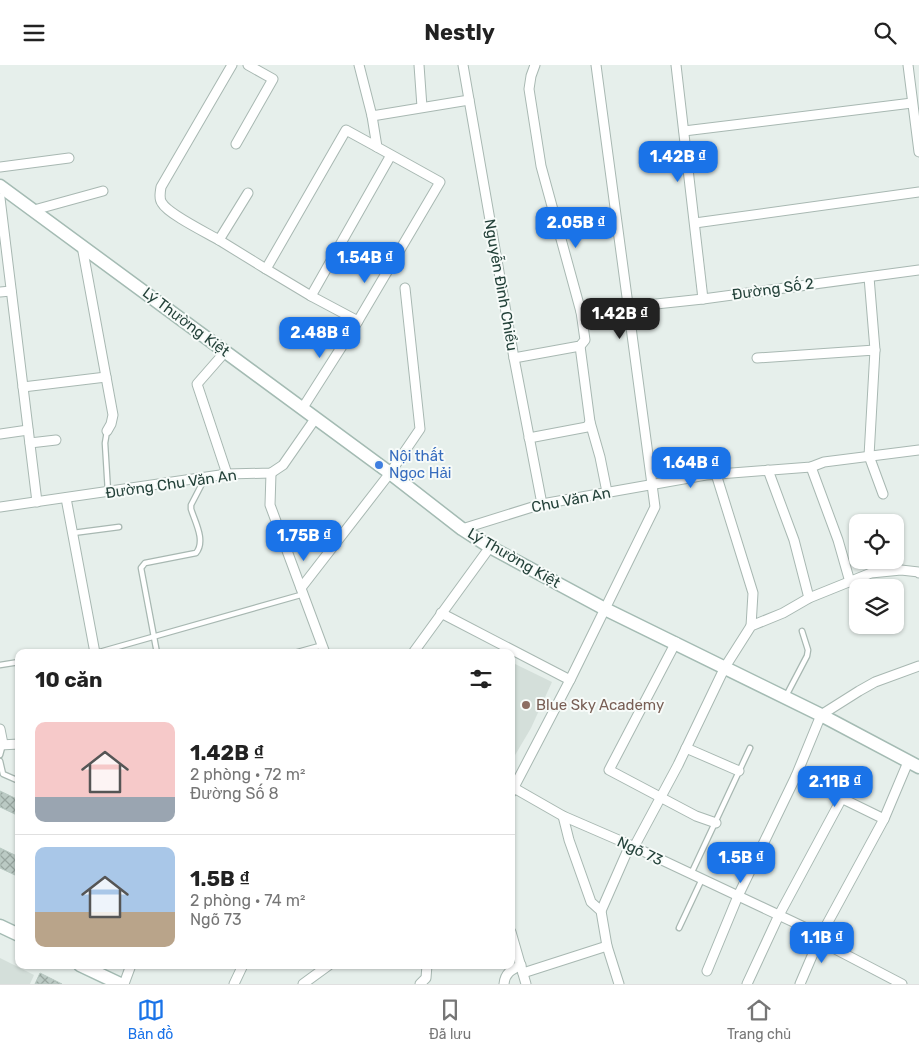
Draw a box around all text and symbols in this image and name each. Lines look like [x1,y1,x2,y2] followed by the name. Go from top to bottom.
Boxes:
[20,19,48,47] icon: menu
[424,19,495,46] text: Nestly
[871,19,899,47] icon: search
[632,141,724,183] pin: 1.42B ₫
[650,147,706,166] text: 1.42B ₫
[530,207,622,249] pin: 2.05B ₫
[547,213,605,232] text: 2.05B ₫
[481,218,522,352] street label: Nguyễn Đình Chiểu
[319,241,411,284] pin: 1.54B ₫
[337,248,393,267] text: 1.54B ₫
[731,274,815,304] street label: Đường Số 2
[139,283,233,361] street label: Lý Thường Kiệt
[574,297,666,340] pin: 1.42B ₫
[592,304,648,323] text: 1.42B ₫
[274,317,366,359] pin: 2.48B ₫
[290,323,350,342] text: 2.48B ₫
[389,447,451,482] place label: Nội thất Ngọc Hải
[645,447,737,489] pin: 1.64B ₫
[663,453,719,472] text: 1.64B ₫
[373,459,385,471] marker: Nội thất Ngọc Hải
[104,466,238,502] street label: Đường Chu Văn An
[530,484,612,516] street label: Chu Văn An
[849,514,904,634] map controls
[849,514,904,569] button: locate
[258,519,350,562] pin: 1.75B ₫
[464,524,564,592] street label: Lý Thường Kiệt
[277,526,331,545] text: 1.75B ₫
[849,579,904,634] button: layers
[467,665,495,693] icon: filters
[35,667,102,692] text: 10 căn
[536,696,664,714] place label: Blue Sky Academy
[520,699,532,711] marker: Blue Sky Academy
[190,740,264,765] text: 1.42B ₫
[75,742,135,802] icon: home
[190,765,305,784] text: 2 phòng · 72 m²
[789,765,881,808] pin: 2.11B ₫
[809,772,861,791] text: 2.11B ₫
[190,784,279,803] text: Đường Số 8
[614,833,666,869] street label: Ngõ 73
[700,841,782,884] pin: 1.5B ₫
[718,848,764,867] text: 1.5B ₫
[190,866,250,891] text: 1.5B ₫
[75,867,135,927] icon: home
[190,891,305,910] text: 2 phòng · 74 m²
[190,910,242,929] text: Ngõ 73
[781,921,863,964] pin: 1.1B ₫
[801,928,843,947] text: 1.1B ₫
[128,996,173,1043] tab: Bản đồ
[429,996,471,1043] tab: Đã lưu
[727,996,791,1043] tab: Trang chủ

